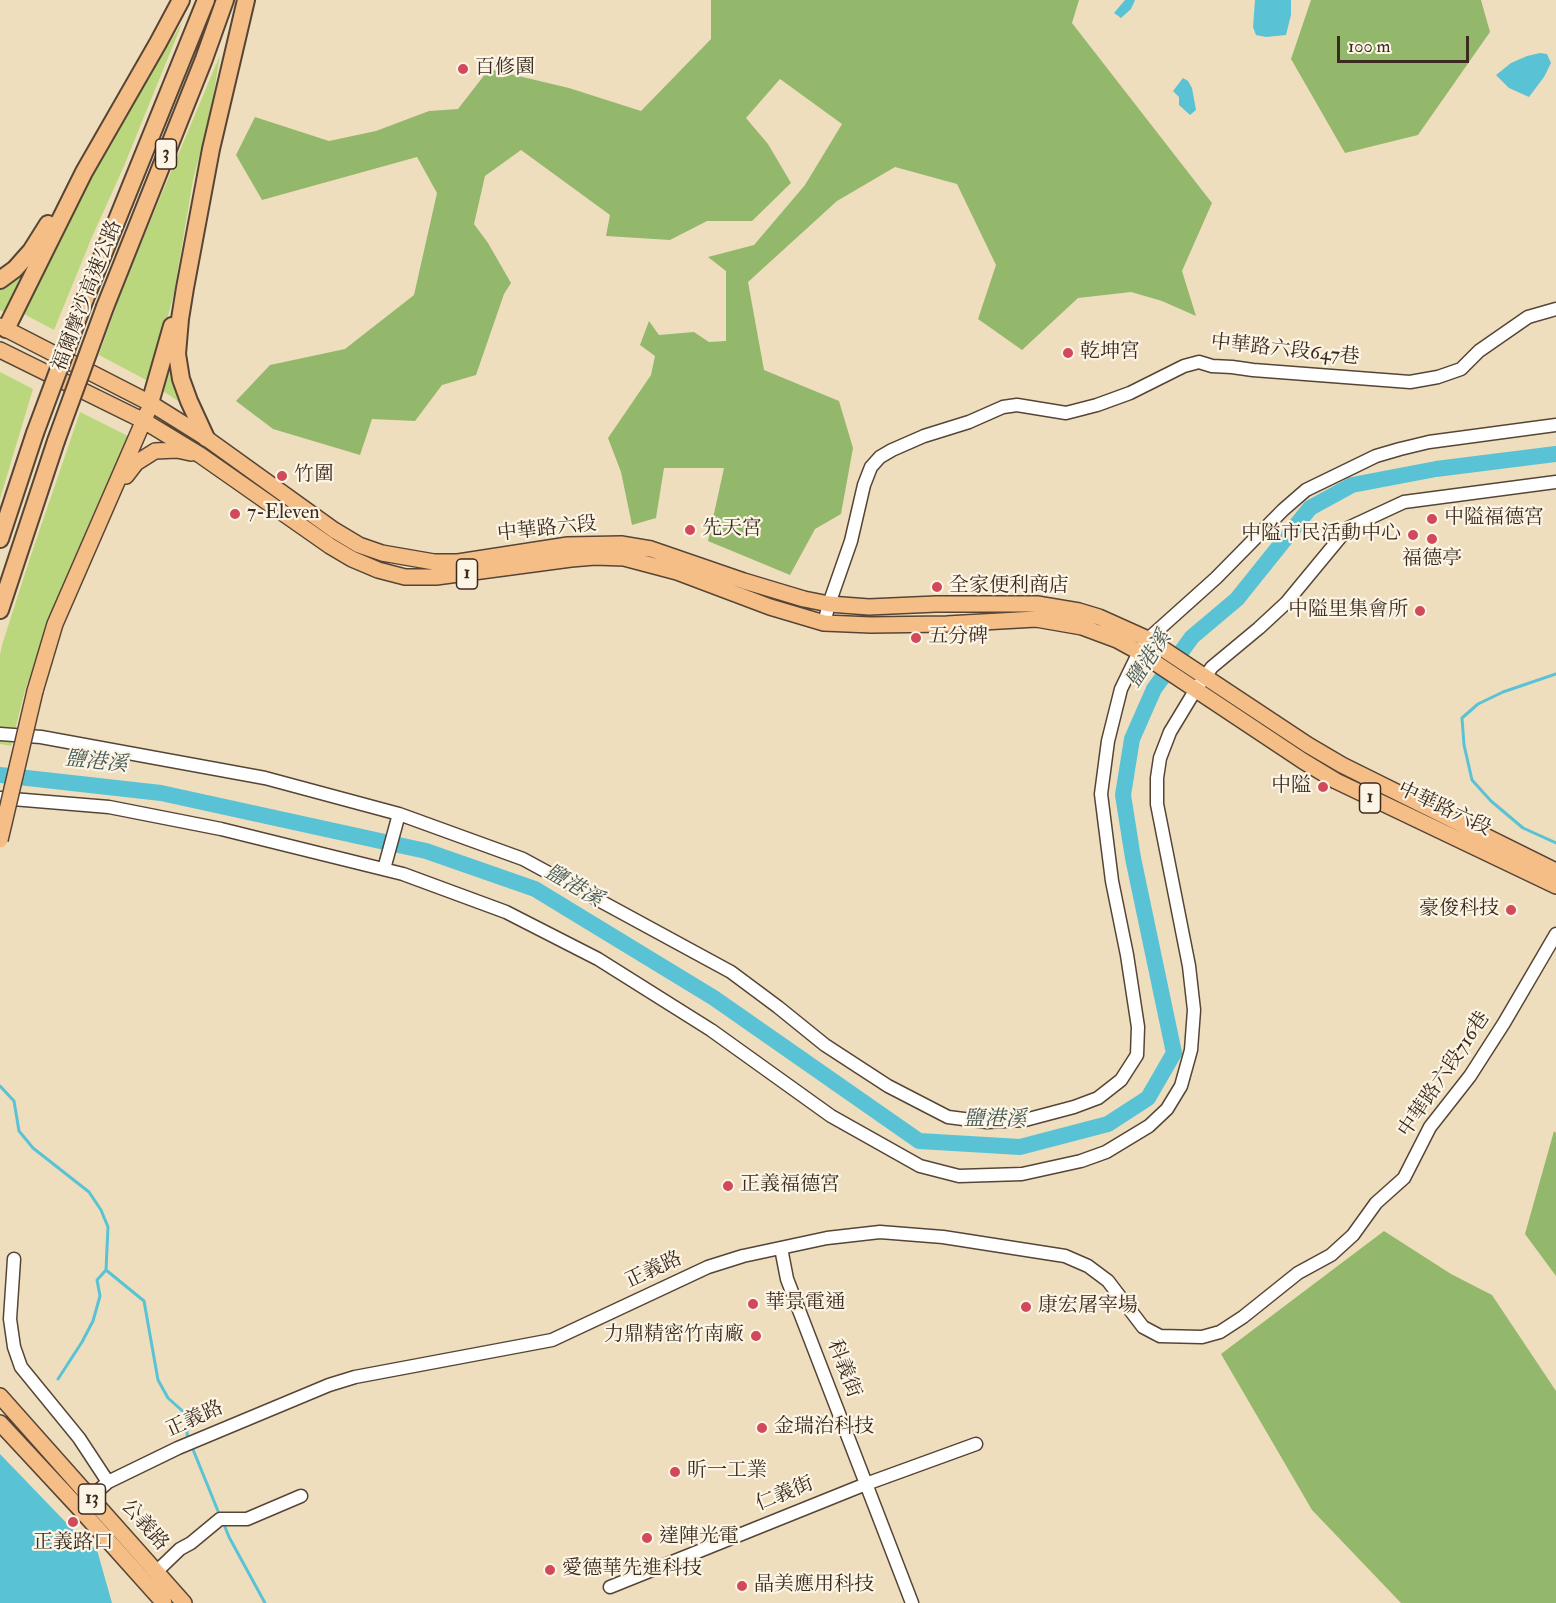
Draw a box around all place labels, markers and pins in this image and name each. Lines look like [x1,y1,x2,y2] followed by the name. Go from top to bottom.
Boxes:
[475,57,535,81] place label: 百修園
[456,62,470,76] marker: 百修園
[1080,341,1140,365] place label: 乾坤宮
[1061,346,1075,360] marker: 乾坤宮
[294,464,334,488] place label: 竹圍
[275,469,289,483] marker: 竹圍
[247,502,320,526] place label: 7-Eleven
[228,507,242,521] marker: 7-Eleven
[1444,507,1544,531] place label: 中隘福德宮
[1425,512,1439,526] marker: 中隘福德宮
[702,518,762,542] place label: 先天宮
[683,523,697,537] marker: 先天宮
[1241,523,1401,547] place label: 中隘市民活動中心
[1406,528,1420,542] marker: 中隘市民活動中心
[1425,532,1439,546] marker: 福德亭
[1402,548,1462,572] place label: 福德亭
[949,575,1069,599] place label: 全家便利商店
[930,580,944,594] marker: 全家便利商店
[1288,599,1408,623] place label: 中隘里集會所
[1413,604,1427,618] marker: 中隘里集會所
[928,626,988,650] place label: 五分碑
[909,631,923,645] marker: 五分碑
[1271,775,1311,799] place label: 中隘
[1316,780,1330,794] marker: 中隘
[1419,898,1499,922] place label: 豪俊科技
[1504,903,1518,917] marker: 豪俊科技
[740,1174,840,1198] place label: 正義福德宮
[721,1179,735,1193] marker: 正義福德宮
[765,1292,845,1316] place label: 華景電通
[1038,1295,1138,1319] place label: 康宏屠宰場
[746,1297,760,1311] marker: 華景電通
[1019,1300,1033,1314] marker: 康宏屠宰場
[604,1324,744,1348] place label: 力鼎精密竹南廠
[749,1329,763,1343] marker: 力鼎精密竹南廠
[774,1416,874,1440] place label: 金瑞治科技
[755,1421,769,1435] marker: 金瑞治科技
[687,1460,767,1484] place label: 昕一工業
[668,1465,682,1479] marker: 昕一工業
[66,1515,80,1529] marker: 正義路口
[659,1526,739,1550] place label: 達陣光電
[640,1531,654,1545] marker: 達陣光電
[33,1532,113,1556] place label: 正義路口
[562,1558,702,1582] place label: 愛德華先進科技
[543,1563,557,1577] marker: 愛德華先進科技
[754,1574,874,1598] place label: 晶美應用科技
[735,1579,749,1593] marker: 晶美應用科技

